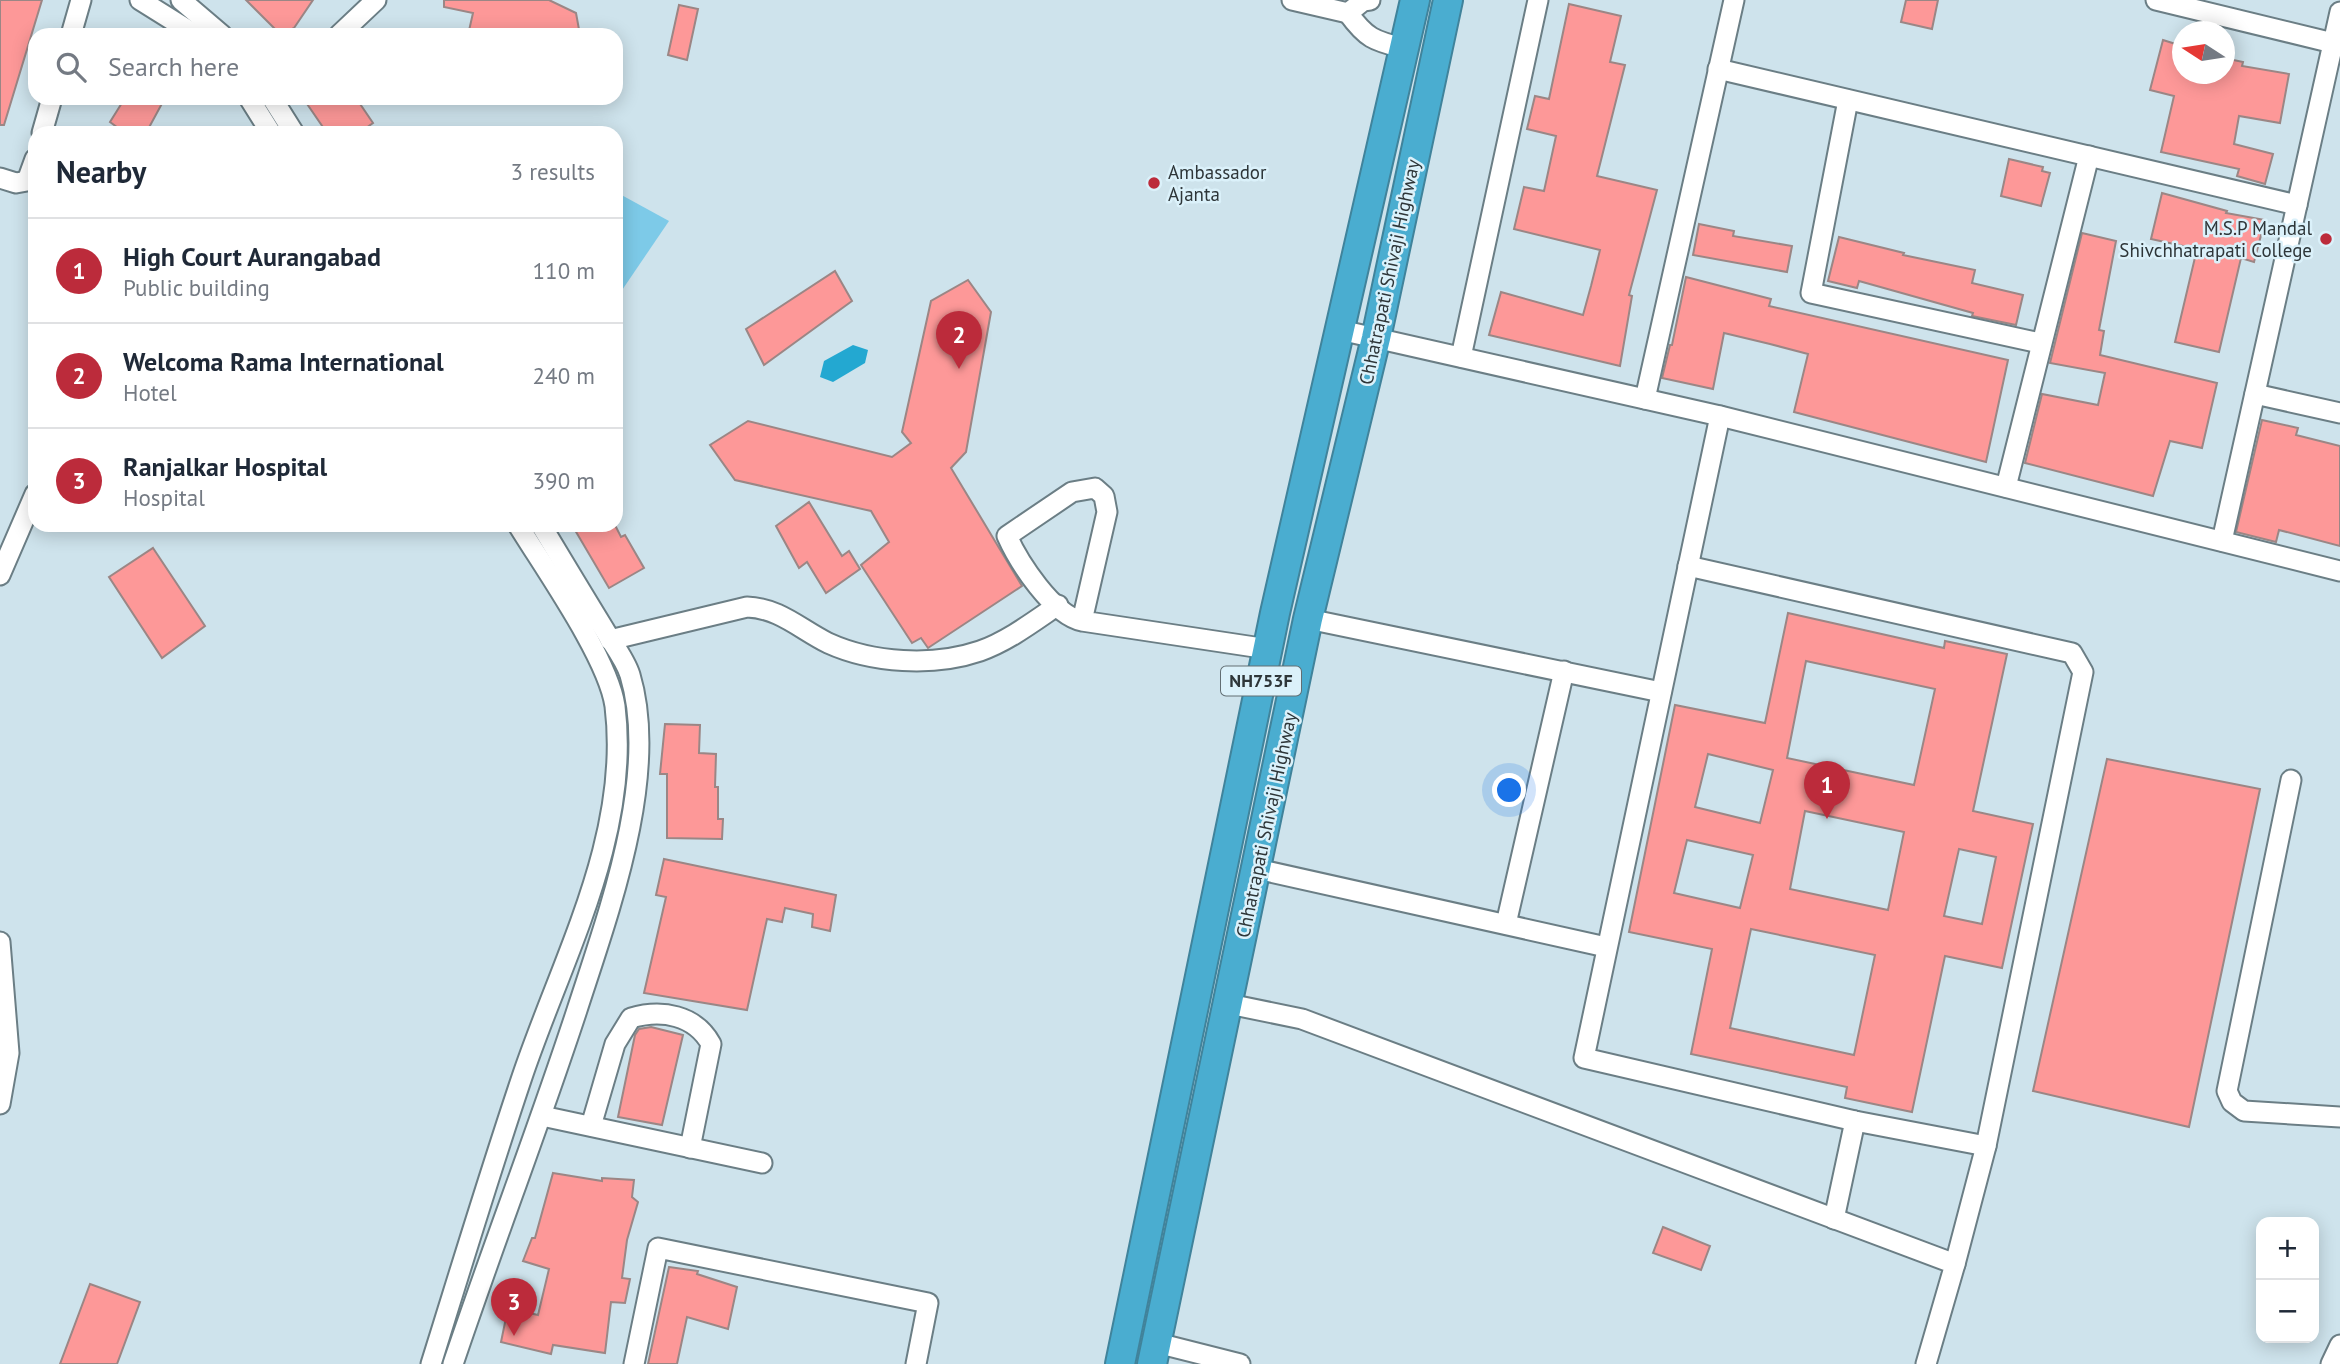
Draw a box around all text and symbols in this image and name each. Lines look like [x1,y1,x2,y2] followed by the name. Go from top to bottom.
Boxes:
[2172,21,2235,84] north arrow
[28,28,623,105] search box
[52,48,90,86] icon: search
[108,50,239,83] text: Search here
[56,152,146,191] text: Nearby
[511,157,595,186] text: 3 results
[1353,157,1425,387] street label: Chhatrapati Shivaji Highway
[1168,160,1267,206] place label: Ambassador Ajanta
[1146,175,1162,191] marker: Ambassador Ajanta
[2119,216,2312,262] place label: M.S.P Mandal Shivchhatrapati College
[2318,231,2334,247] marker: M.S.P Mandal Shivchhatrapati College
[123,240,381,273] text: High Court Aurangabad
[72,256,86,285] text: 1
[533,256,595,285] text: 110 m
[123,273,270,302] text: Public building
[936,311,982,369] pin: 2
[123,345,444,378] text: Welcoma Rama International
[72,361,86,390] text: 2
[533,361,595,390] text: 240 m
[123,378,177,407] text: Hotel
[123,450,327,483] text: Ranjalkar Hospital
[72,466,86,495] text: 3
[533,466,595,495] text: 390 m
[123,483,205,512] text: Hospital
[1221,666,1301,696] road number: NH753F
[1230,710,1302,940] street label: Chhatrapati Shivaji Highway
[1804,761,1850,819] pin: 1
[1492,773,1526,807] your location
[2256,1217,2319,1343] map controls
[2256,1217,2319,1280] button: +
[491,1278,537,1336] pin: 3
[2256,1280,2319,1343] button: −

